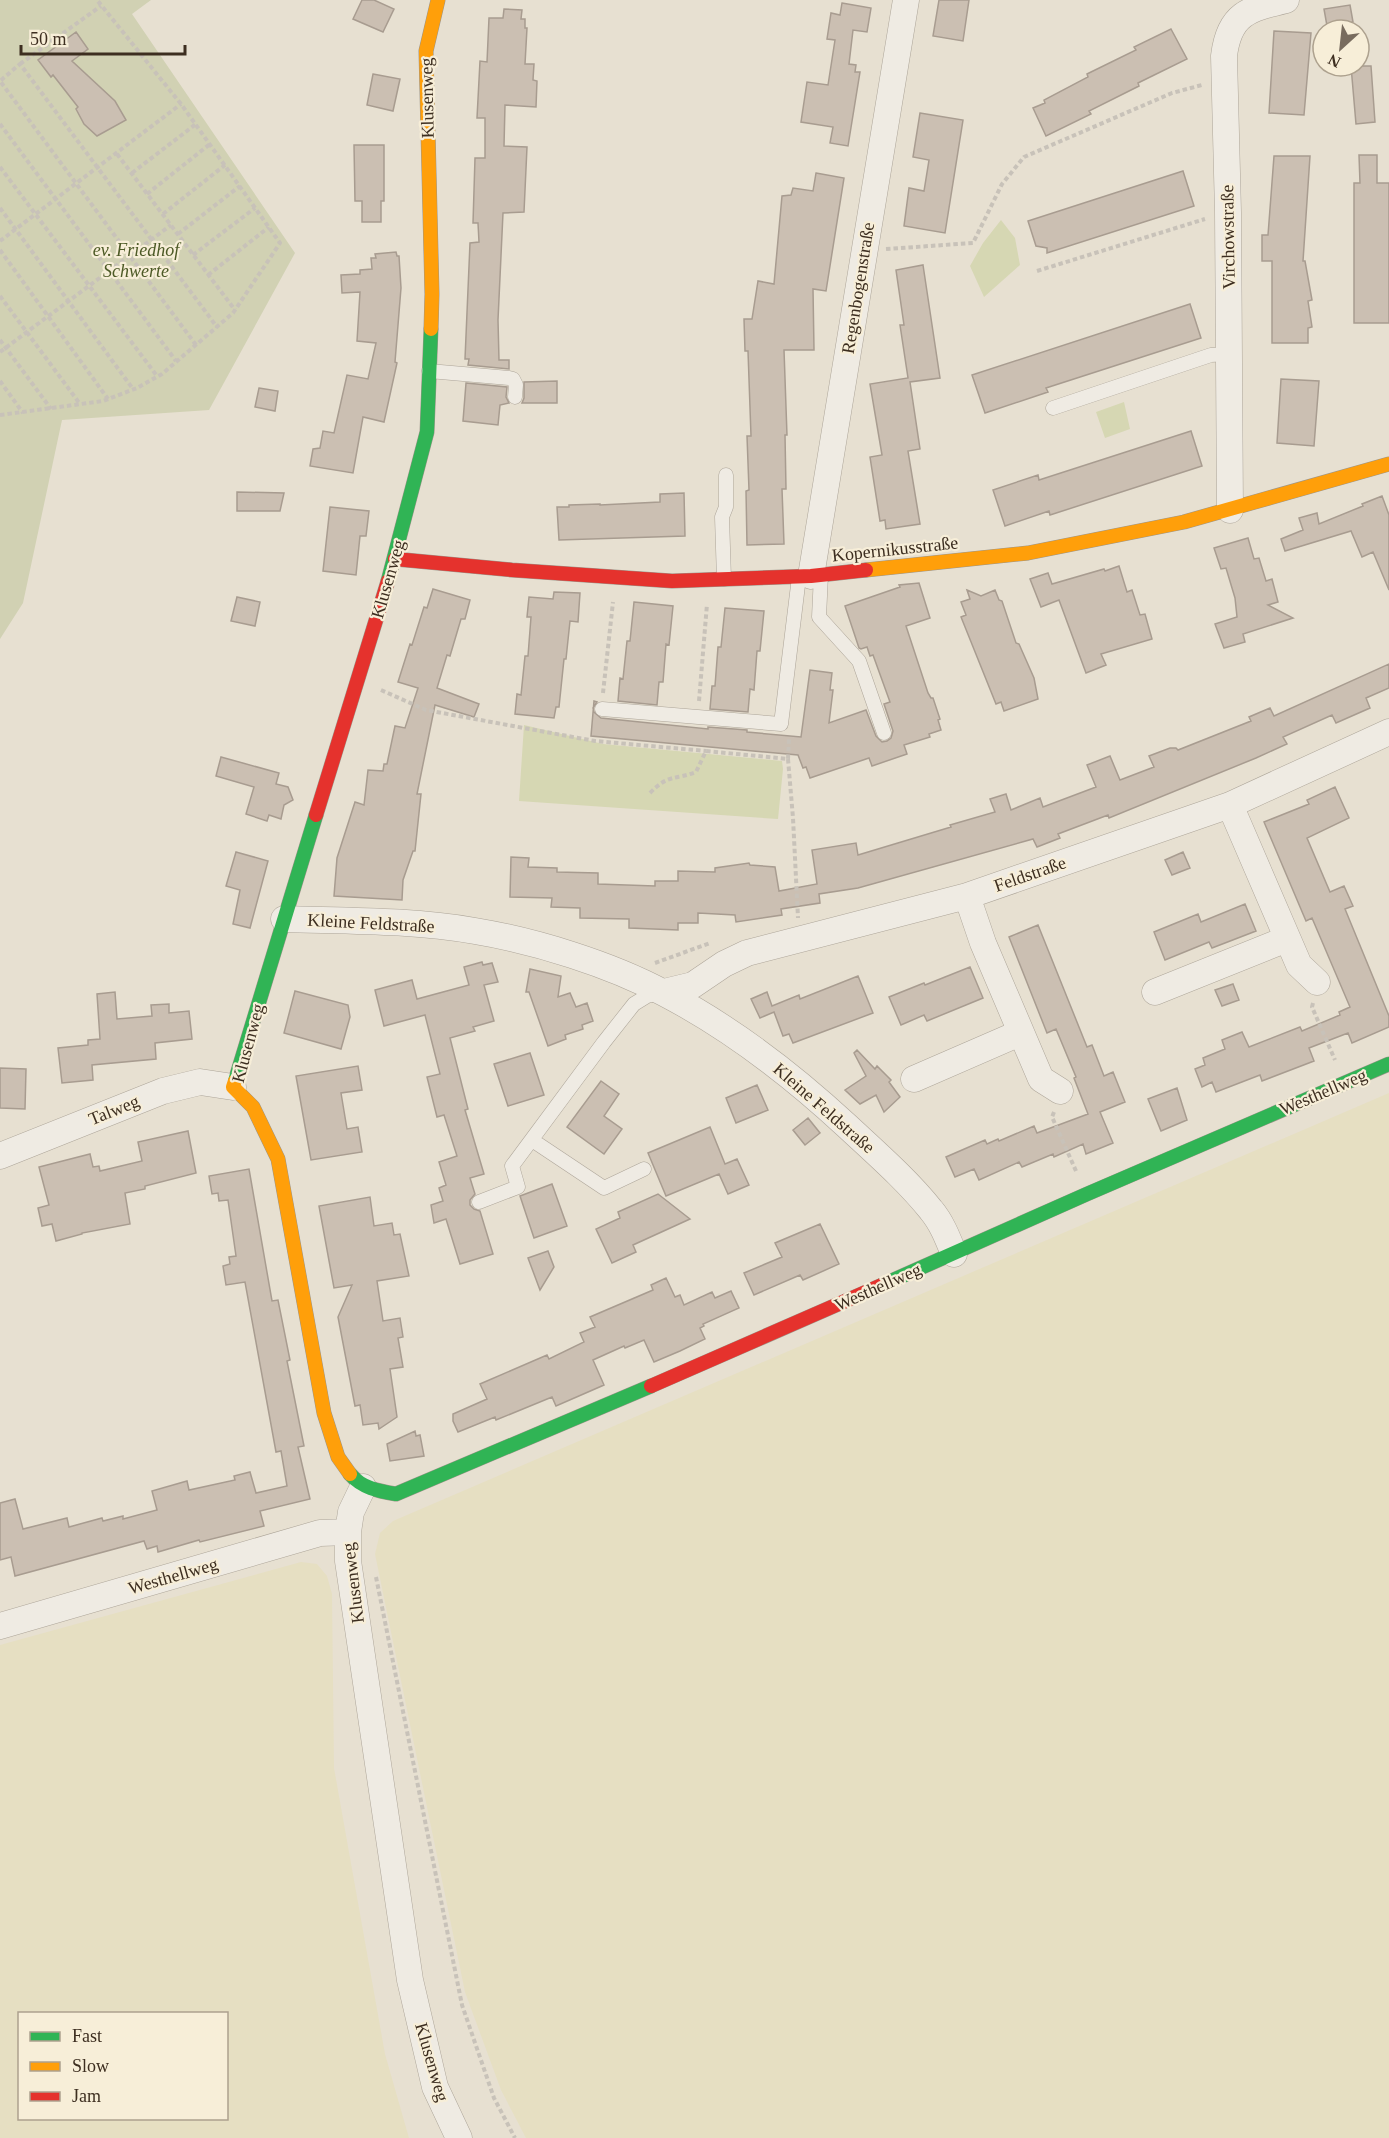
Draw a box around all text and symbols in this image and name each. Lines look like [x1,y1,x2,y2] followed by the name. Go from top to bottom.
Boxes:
[21,18,184,56] scale bar
[1311,18,1371,78] north arrow
[30,29,67,49] text: 50 m
[1325,51,1343,71] text: N
[416,57,438,139] street label: Klusenweg
[1217,184,1239,290] street label: Virchowstraße
[838,221,878,355] street label: Regenbogenstraße
[93,240,182,281] park label: ev. Friedhof Schwerte
[831,532,959,566] street label: Kopernikusstraße
[367,537,409,621] street label: Klusenweg
[991,852,1069,896] street label: Feldstraße
[307,910,435,936] street label: Kleine Feldstraße
[228,1001,268,1085] street label: Klusenweg
[769,1059,879,1157] street label: Kleine Feldstraße
[1277,1065,1369,1119] street label: Westhellweg
[86,1091,142,1129] street label: Talweg
[832,1259,924,1315] street label: Westhellweg
[338,1542,368,1624] street label: Klusenweg
[126,1554,220,1598] street label: Westhellweg
[18,2012,228,2120] legend
[411,2020,453,2104] street label: Klusenweg
[72,2026,102,2046] text: Fast
[72,2056,109,2076] text: Slow
[72,2086,101,2106] text: Jam

